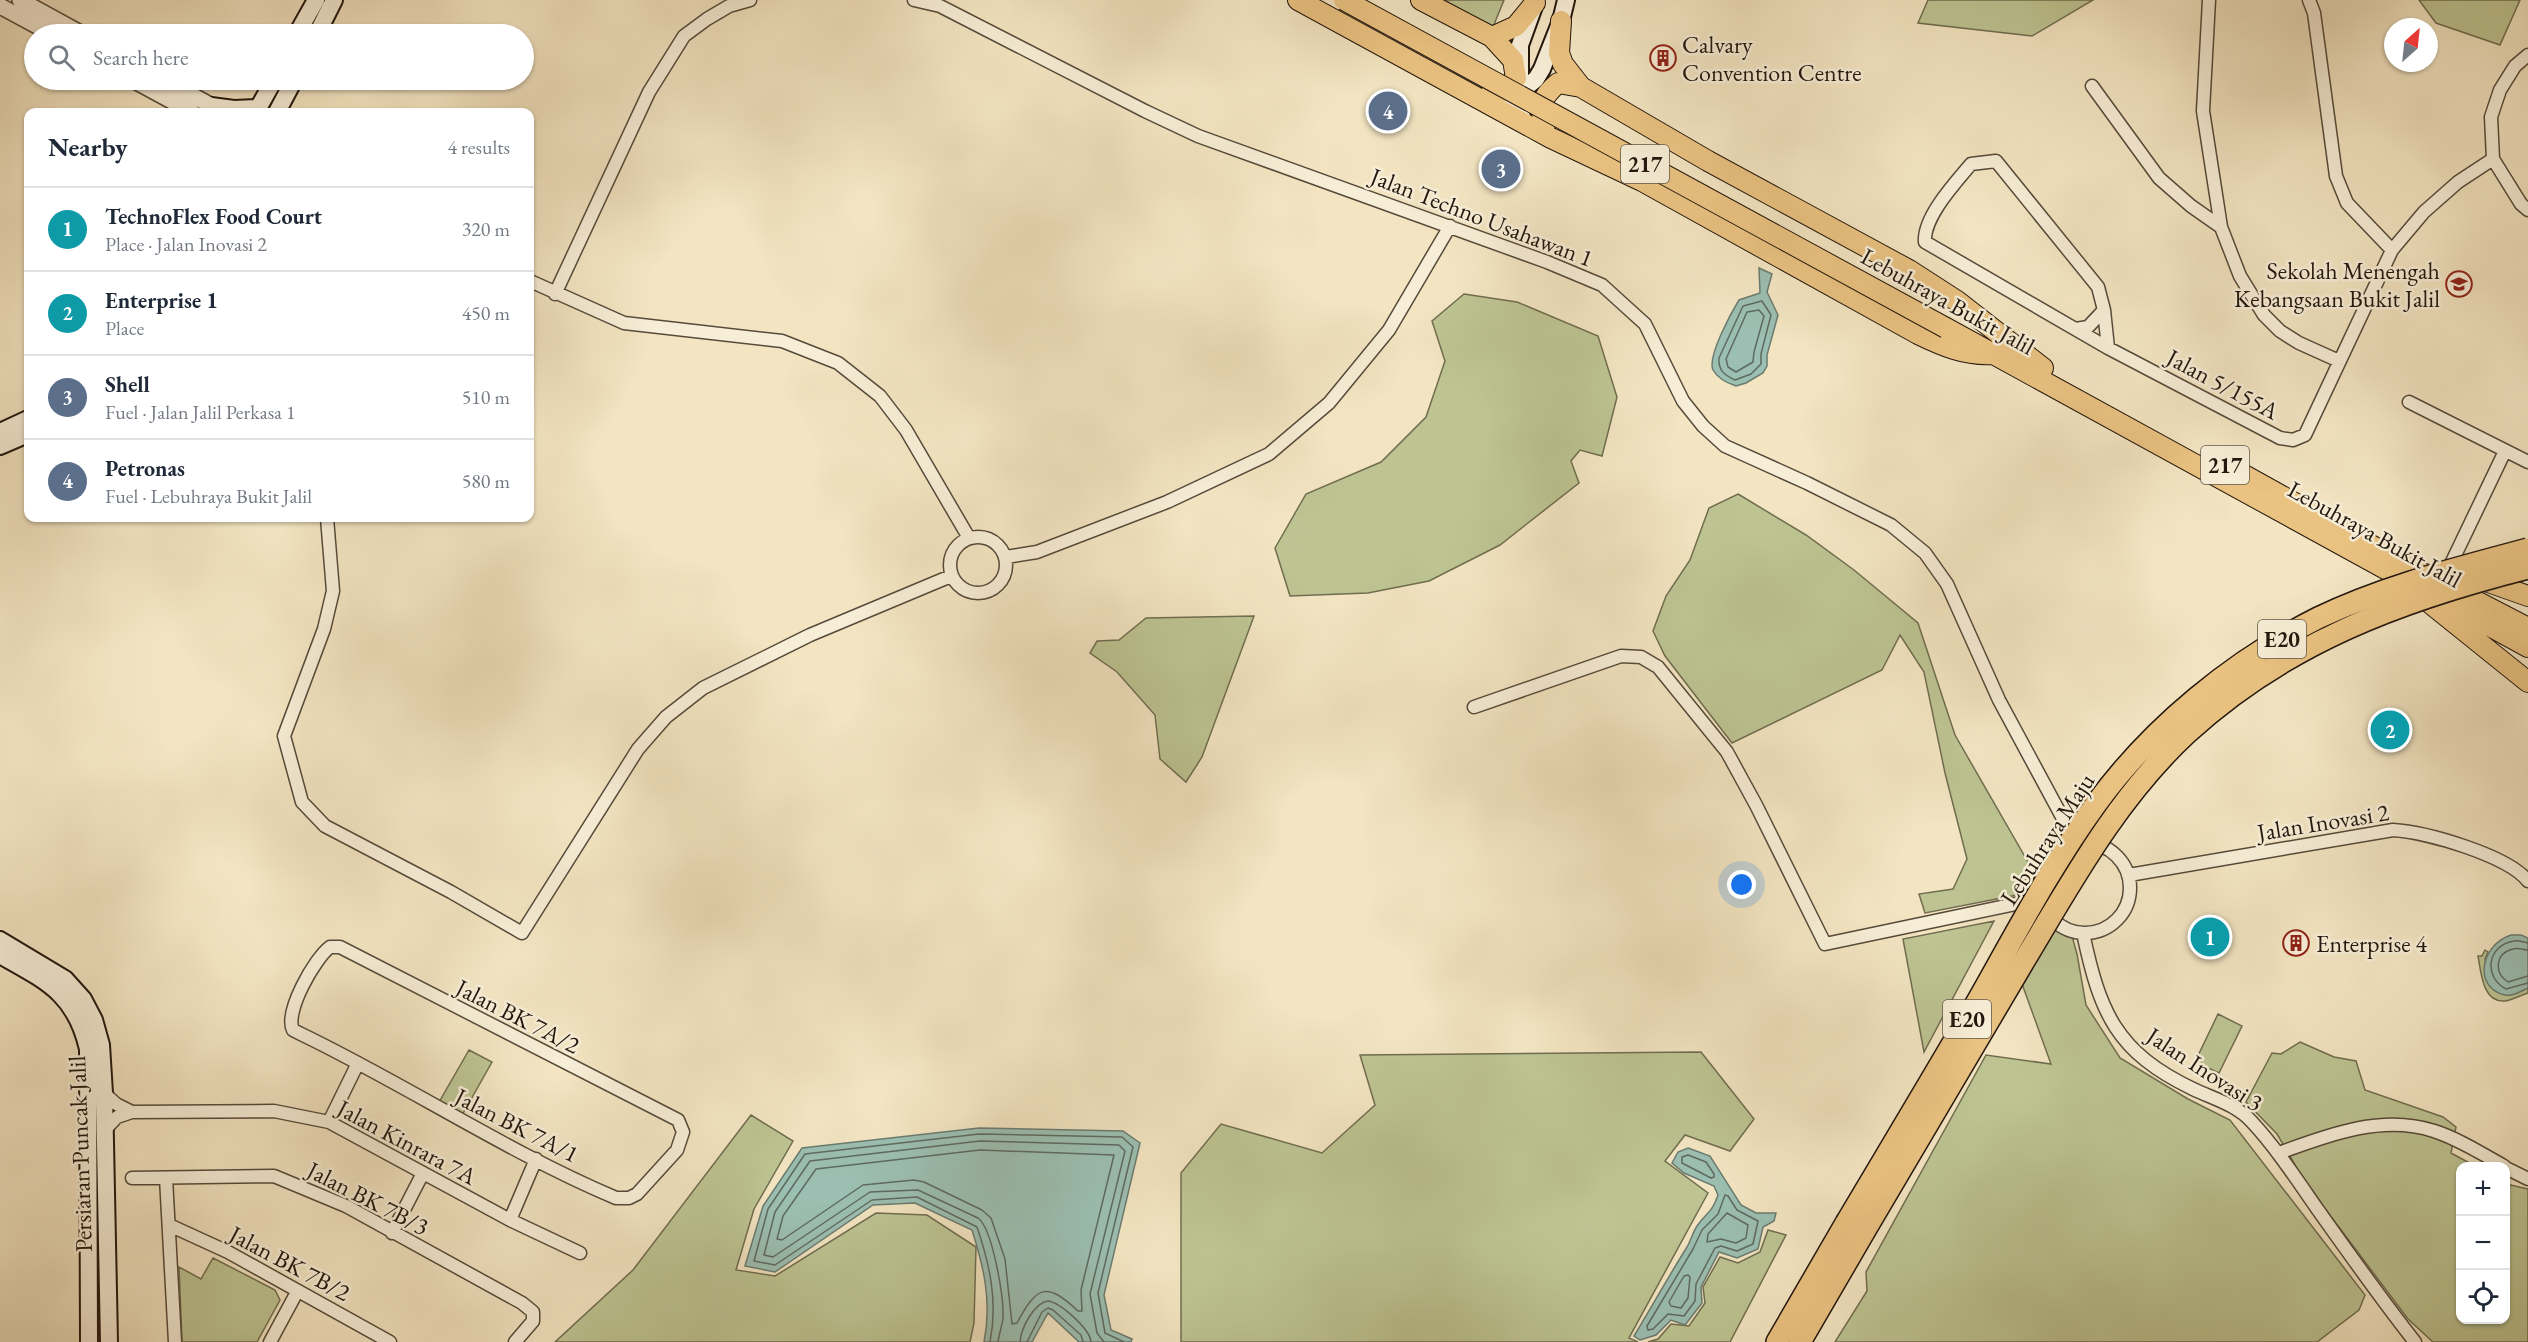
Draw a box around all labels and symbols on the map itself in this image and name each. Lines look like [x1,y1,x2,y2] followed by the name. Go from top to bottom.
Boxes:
[2384,18,2438,72] north arrow
[1682,29,1862,88] place label: Calvary Convention Centre
[1648,43,1678,73] building icon: Calvary Convention Centre
[1368,88,1408,134] pin: 4
[1621,145,1669,183] road number: 217
[1482,146,1520,192] pin: 3
[1364,160,1598,274] street label: Jalan Techno Usahawan 1
[1856,240,2041,362] street label: Lebuhraya Bukit Jalil
[2234,255,2440,314] place label: Sekolah Menengah Kebangsaan Bukit Jalil
[2444,269,2474,299] school or university icon: Sekolah Menengah Kebangsaan Bukit Jalil
[2160,341,2285,427] street label: Jalan 5/155A
[2201,446,2249,484] road number: 217
[2283,473,2468,595] street label: Lebuhraya Bukit Jalil
[2258,620,2306,658] road number: E20
[2370,708,2410,752] pin: 2
[1993,767,2101,911] street label: Lebuhraya Maju
[2253,796,2391,848] street label: Jalan Inovasi 2
[1727,870,1756,899] your location
[2190,914,2230,960] pin: 1
[2281,928,2311,958] building icon: Enterprise 4
[2316,928,2427,959] place label: Enterprise 4
[449,971,586,1061] street label: Jalan BK 7A/2
[1943,1000,1991,1038] road number: E20
[2139,1019,2269,1118] street label: Jalan Inovasi 3
[61,1055,99,1253] street label: Persiaran Puncak Jalil
[448,1080,584,1169] street label: Jalan BK 7A/1
[330,1091,482,1192] street label: Jalan Kinrara 7A
[300,1153,434,1242] street label: Jalan BK 7B/3
[222,1217,356,1308] street label: Jalan BK 7B/2

